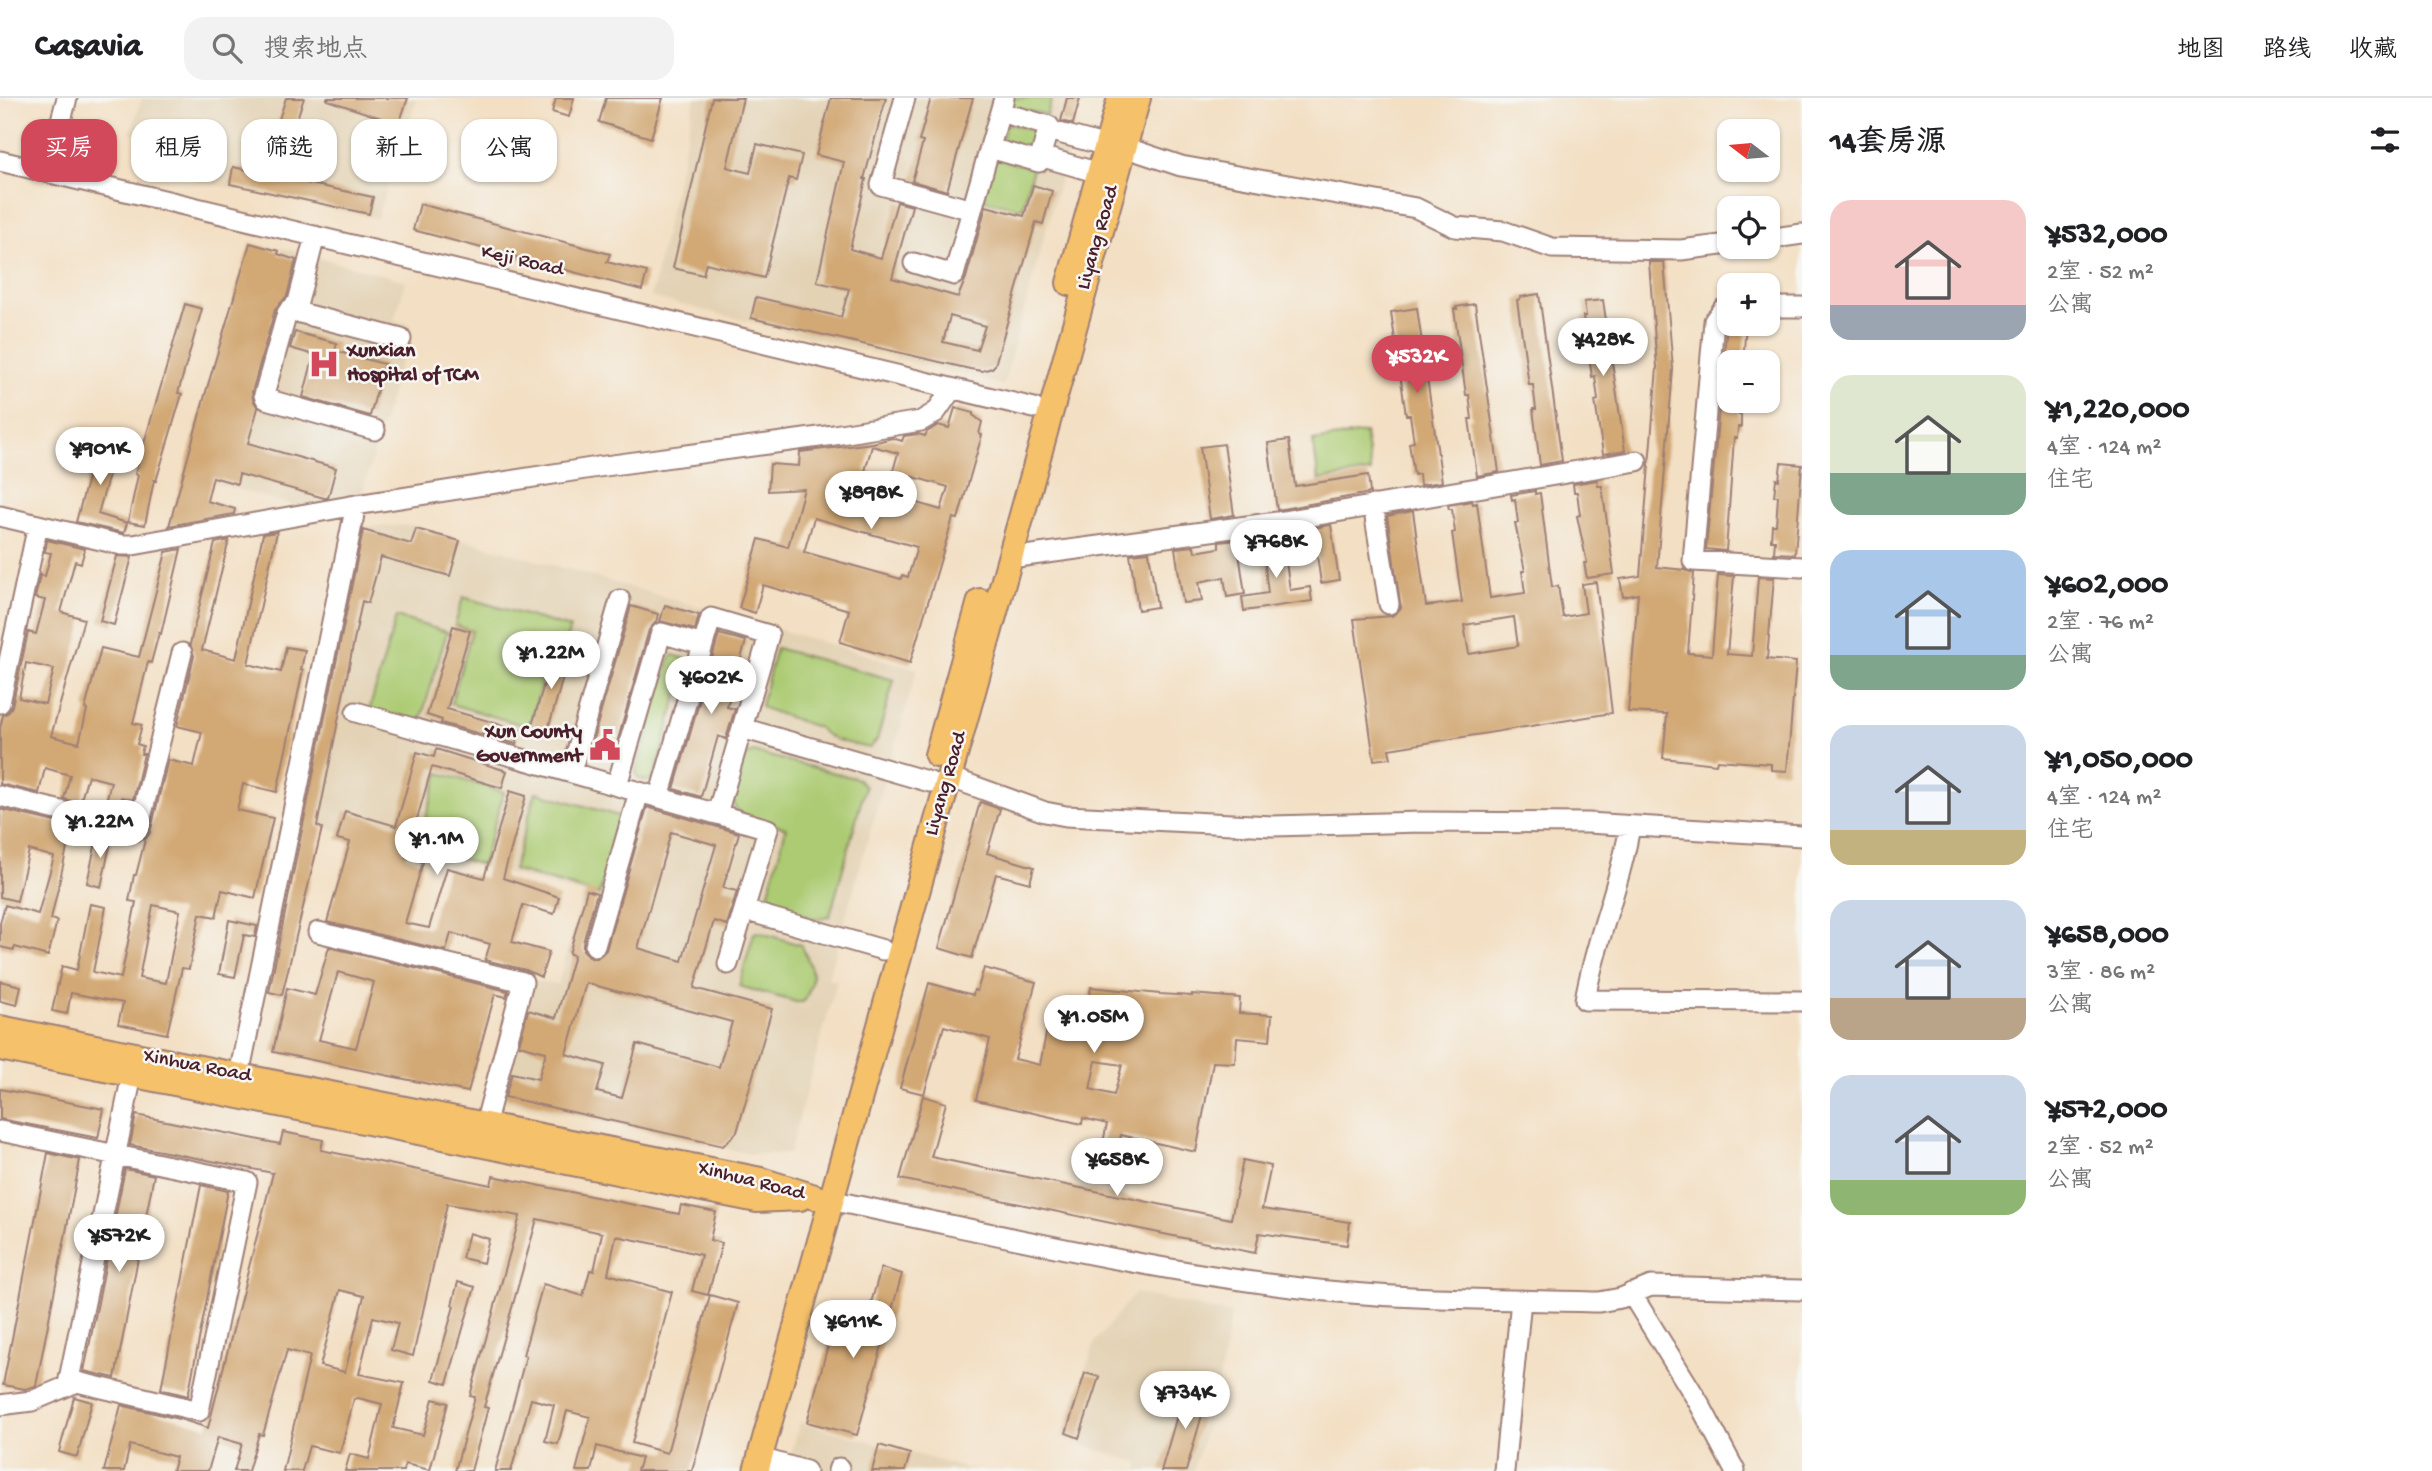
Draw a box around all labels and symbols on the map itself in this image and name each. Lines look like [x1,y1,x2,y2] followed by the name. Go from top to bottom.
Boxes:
[1717,119,1780,182] north arrow
[1072,181,1126,293] street label: Liyang Road
[478,240,567,284] street label: Keji Road
[1554,318,1652,378] pin: ¥428K
[1368,336,1466,395] pin: ¥532K
[346,340,480,389] place label: Xunxian Hospital of TCM
[307,347,341,381] hospital icon: Xunxian Hospital of TCM
[51,428,149,487] pin: ¥901K
[822,472,920,531] pin: ¥898K
[1227,520,1325,580] pin: ¥768K
[494,632,608,691] pin: ¥1.22M
[662,656,760,716] pin: ¥602K
[476,721,584,770] place label: Xun County Government
[920,727,974,839] street label: Liyang Road
[588,728,622,762] public building icon: Xun County Government
[43,800,157,860] pin: ¥1.22M
[388,818,486,877] pin: ¥1.1M
[1037,996,1151,1055] pin: ¥1.05M
[140,1044,255,1090] street label: Xinhua Road
[1068,1138,1166,1198] pin: ¥658K
[694,1156,809,1208] street label: Xinhua Road
[70,1214,168,1274] pin: ¥572K
[804,1300,902,1360] pin: ¥611K
[1136,1372,1234,1431] pin: ¥734K

